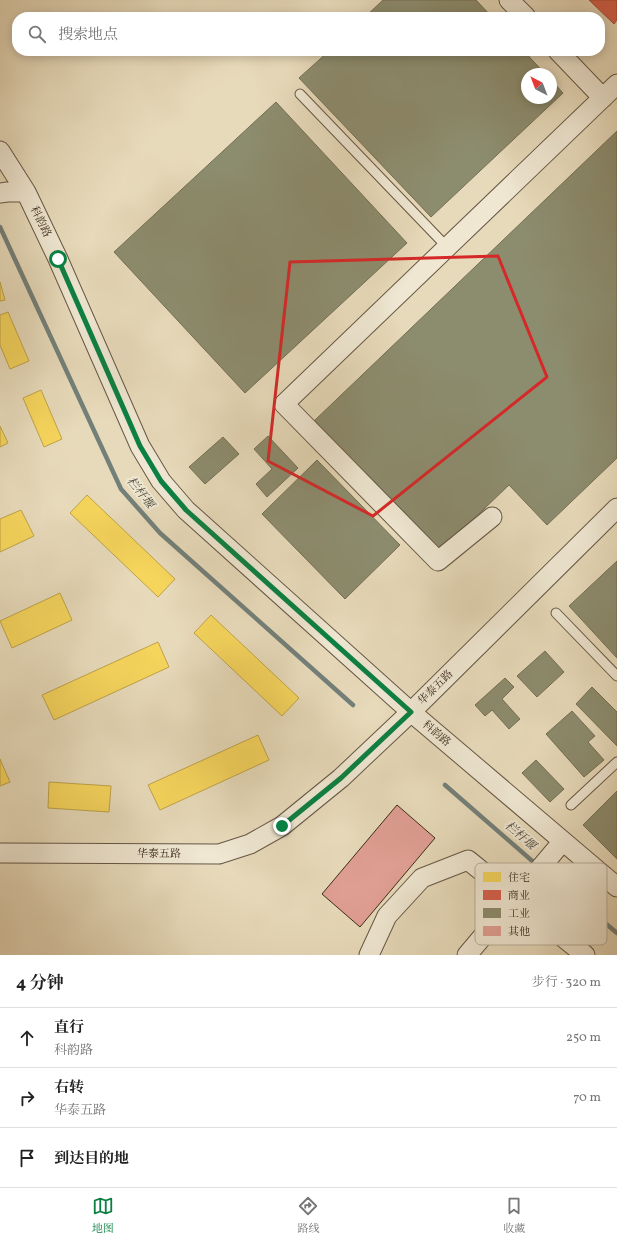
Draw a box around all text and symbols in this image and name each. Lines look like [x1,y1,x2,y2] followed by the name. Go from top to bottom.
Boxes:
[12,12,605,56] search box
[26,23,48,45] icon: search
[58,25,118,46] text: 搜索地点
[521,68,557,104] north arrow
[26,204,54,240] street label: 科韵路
[49,250,67,268] route start
[123,474,159,514] water label: 栏杆堰
[415,667,457,709] street label: 华泰五路
[419,718,453,750] street label: 科韵路
[273,817,291,835] route end
[501,818,540,855] water label: 栏杆堰
[137,847,181,862] street label: 华泰五路
[475,863,607,945] legend
[508,871,530,886] text: 住宅
[508,889,530,904] text: 商业
[508,907,530,922] text: 工业
[508,925,530,940] text: 其他
[16,972,64,995] text: 4 分钟
[532,974,601,992] text: 步行 · 320 m
[54,1018,84,1039] text: 直行
[16,1027,38,1049] icon: ahead
[566,1029,601,1047] text: 250 m
[54,1042,93,1060] text: 科韵路
[54,1078,84,1099] text: 右转
[16,1087,38,1109] icon: right
[573,1089,601,1107] text: 70 m
[54,1102,106,1120] text: 华泰五路
[16,1147,38,1169] icon: arrive
[54,1149,129,1170] text: 到达目的地
[92,1195,114,1237] tab: 地图
[297,1195,319,1237] tab: 路线
[503,1195,525,1237] tab: 收藏

